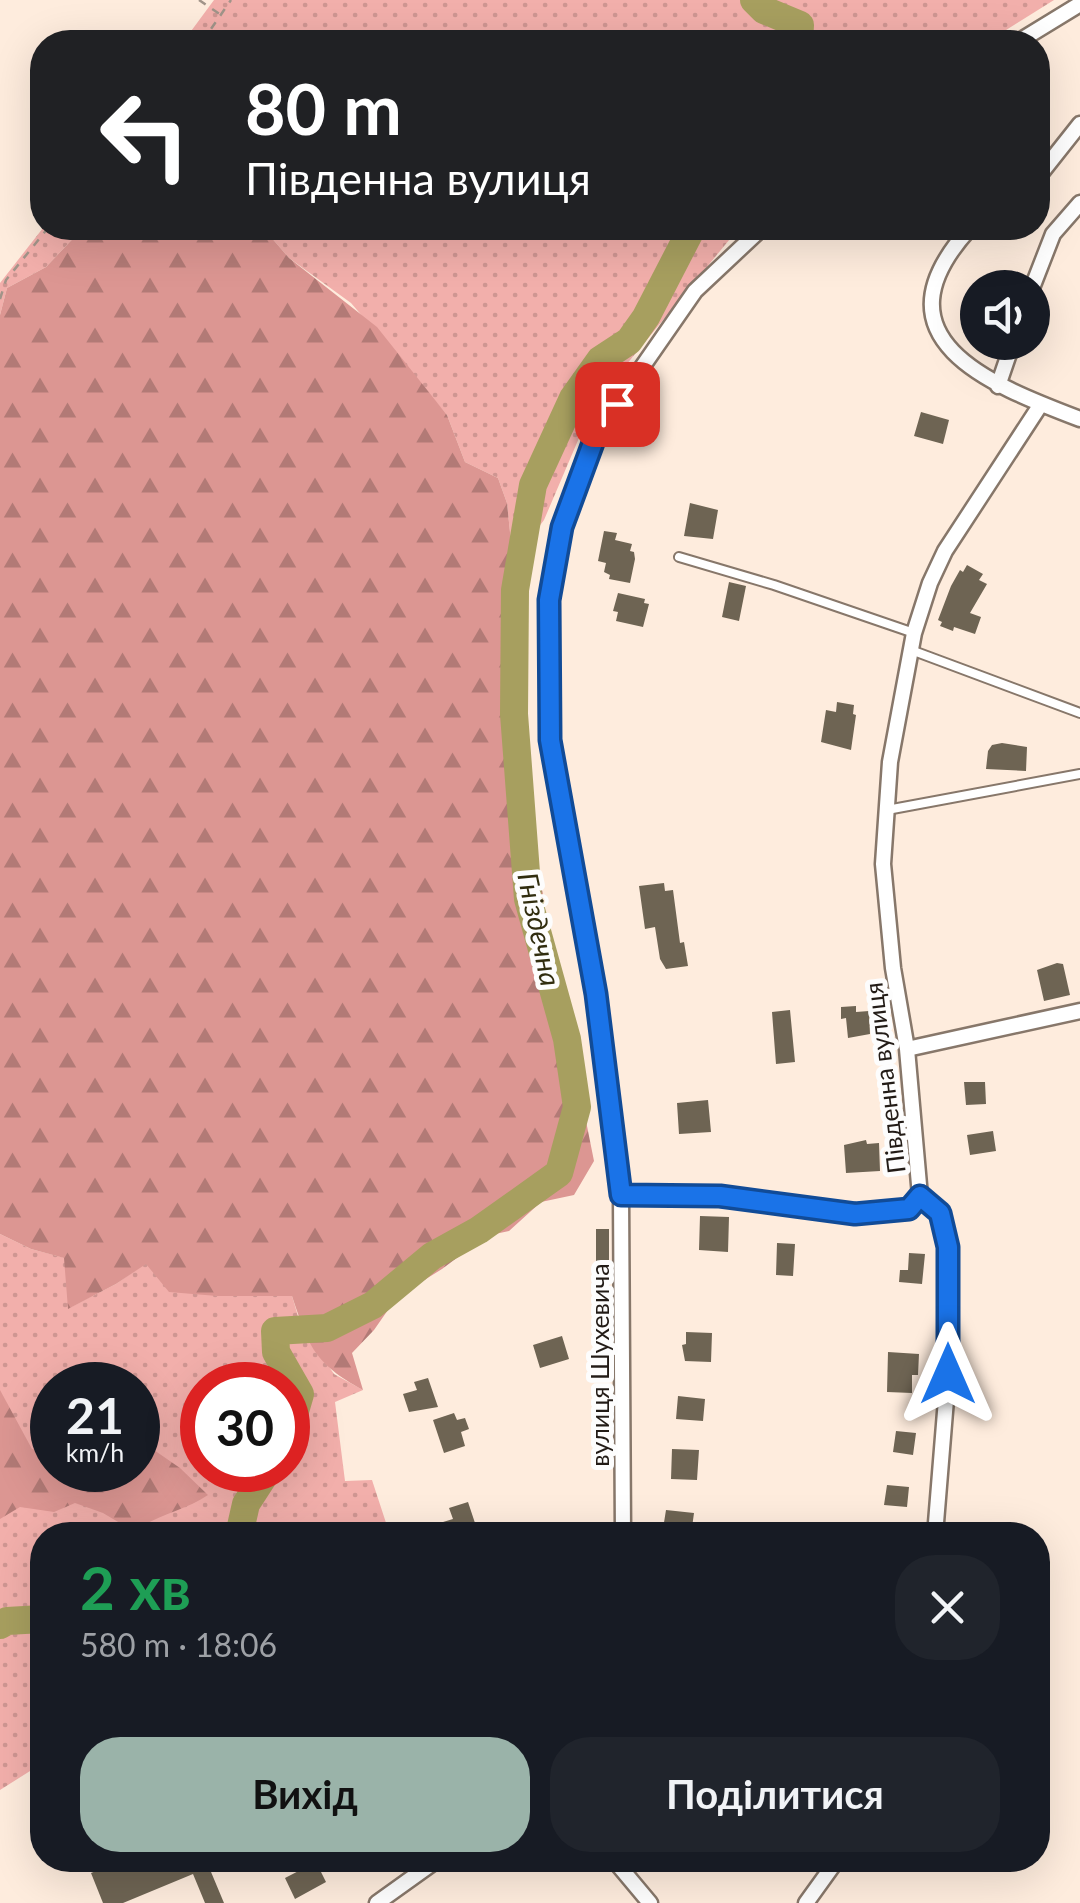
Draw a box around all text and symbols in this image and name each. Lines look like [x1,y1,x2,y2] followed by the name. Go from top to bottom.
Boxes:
[245,66,402,150] text: 80 m
[80,70,210,200] icon: left
[245,151,591,205] text: Південна вулиця
[960,270,1050,360] map controls
[960,270,1050,360] button: sound
[575,362,660,447] pin
[590,377,645,432] icon: arrive
[511,869,569,989] water label: Гніздечна
[857,981,911,1175] street label: Південна вулиця
[584,1263,614,1467] street label: вулиця Шухевича
[896,1322,1000,1426] position arrow
[180,1362,310,1492] speed limit sign: 30
[66,1385,124,1445] text: 21
[66,1437,124,1467] text: km/h
[80,1551,191,1623] text: 2 хв
[895,1555,1000,1660] button: close
[80,1625,277,1664] text: 580 m · 18:06
[80,1737,530,1852] button: Вихід
[550,1737,1000,1852] button: Поділитися

